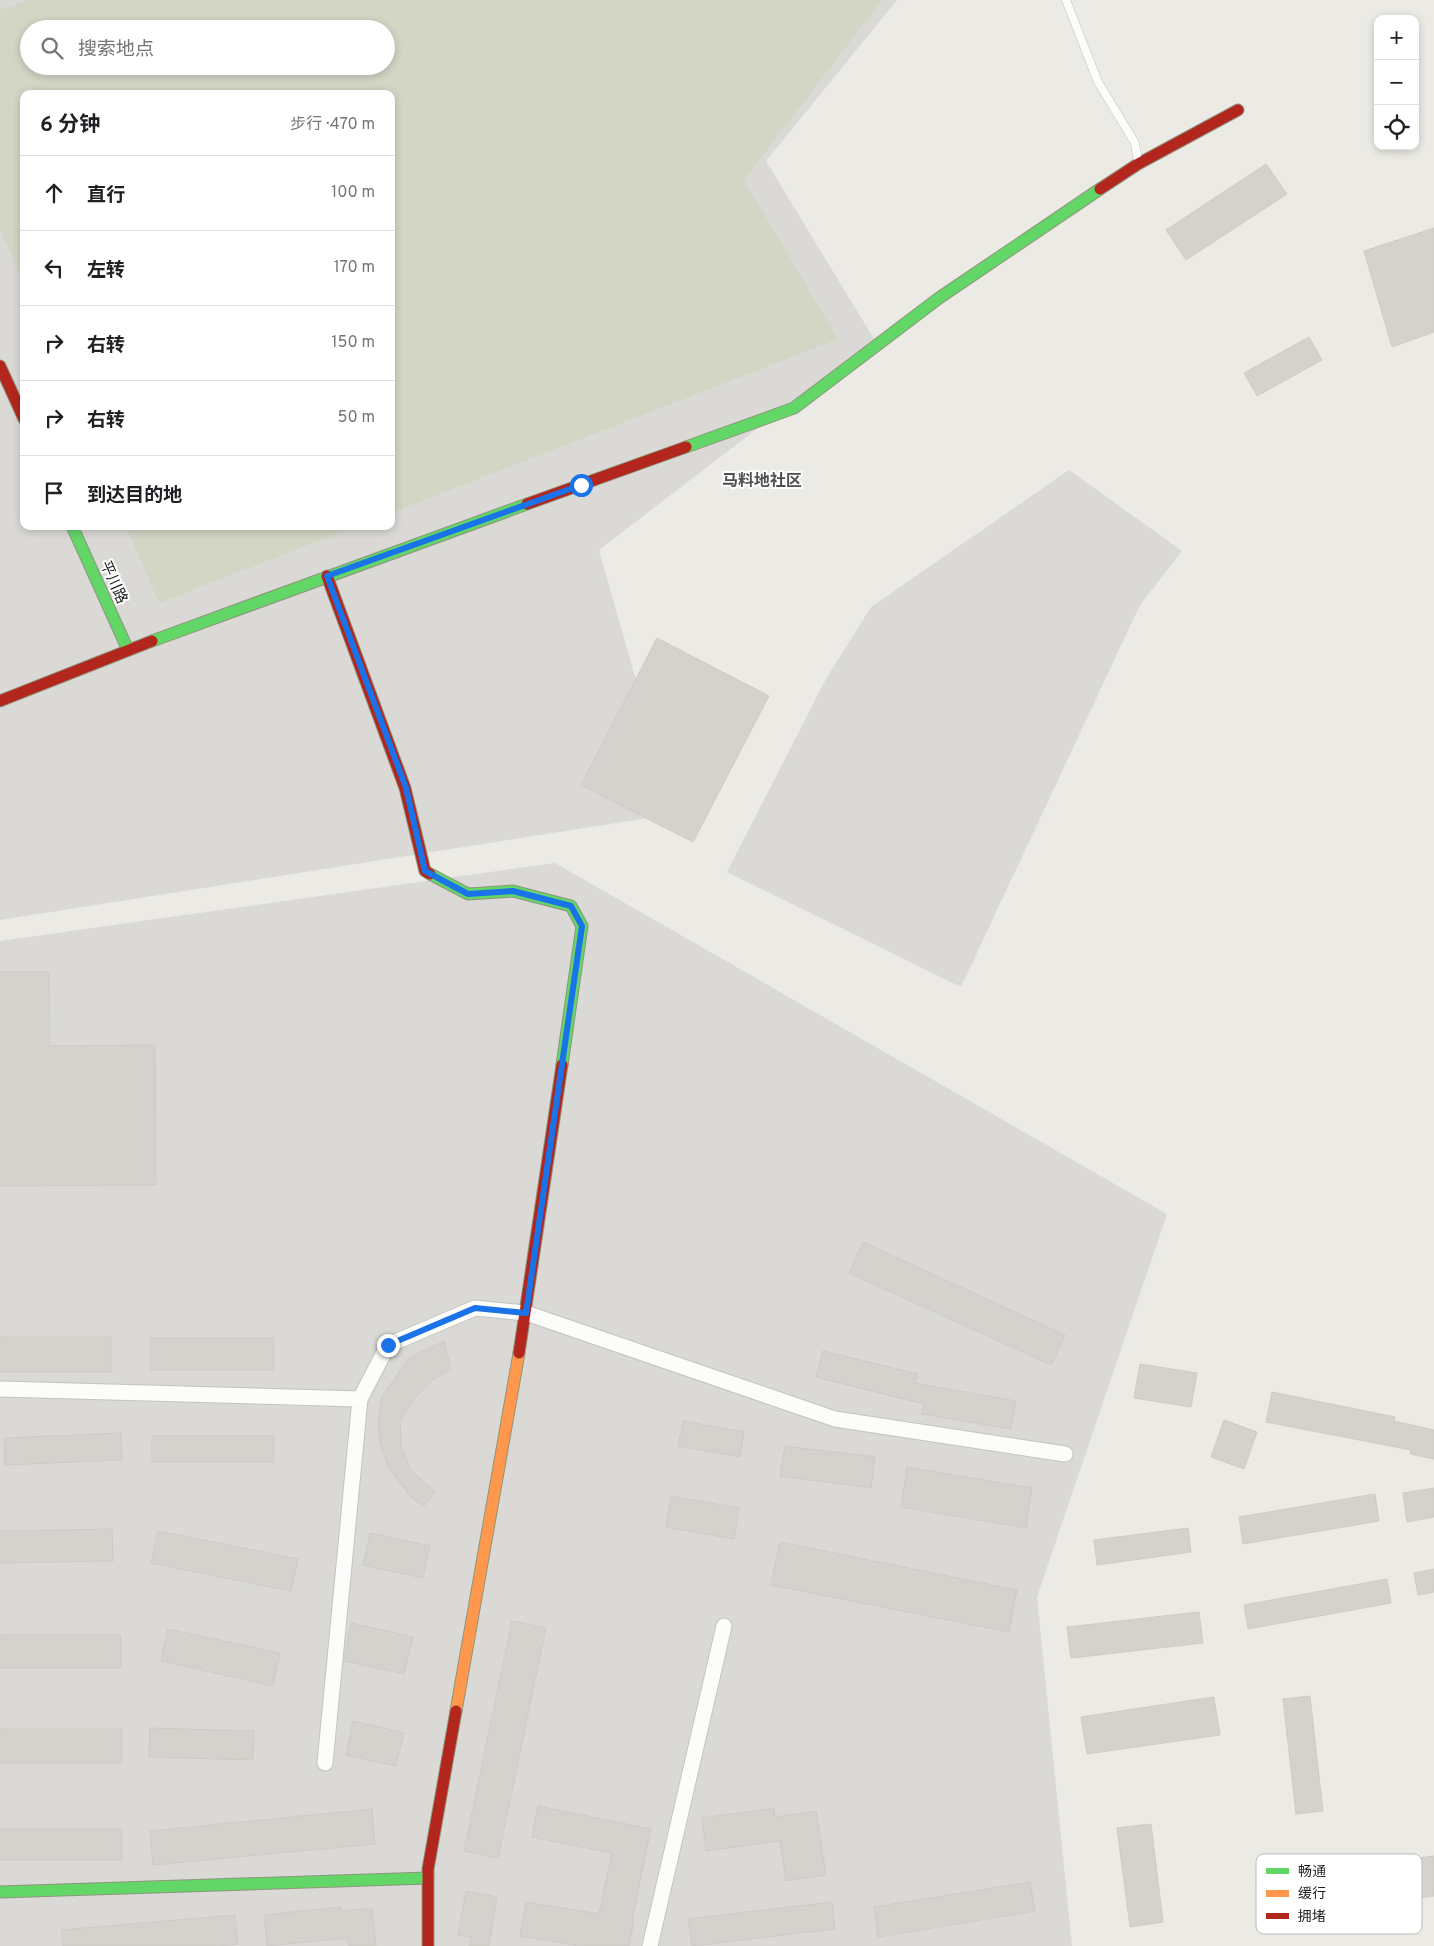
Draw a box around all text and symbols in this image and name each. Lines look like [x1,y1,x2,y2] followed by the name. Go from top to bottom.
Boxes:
[1374,15,1419,150] map controls
[1374,15,1419,60] button: +
[20,20,395,75] search box
[38,34,66,62] icon: search
[78,38,154,62] text: 搜索地点
[1374,60,1419,105] button: −
[1374,105,1419,150] button: locate
[40,112,100,139] text: 6 分钟
[290,115,375,135] text: 步行 · 470 m
[40,179,68,207] icon: ahead
[331,183,375,203] text: 100 m
[87,184,125,208] text: 直行
[40,254,68,282] icon: left
[334,258,375,278] text: 170 m
[87,259,125,283] text: 左转
[40,329,68,357] icon: right
[332,333,375,353] text: 150 m
[87,334,125,358] text: 右转
[40,404,68,432] icon: right
[338,408,375,428] text: 50 m
[87,409,125,433] text: 右转
[722,471,802,492] district label: 马料地社区
[570,474,593,497] route start
[40,479,68,507] icon: arrive
[87,484,182,508] text: 到达目的地
[95,558,130,607] street label: 平川路
[377,1334,400,1357] route end
[1256,1854,1422,1934] legend
[1298,1864,1326,1881] text: 畅通
[1298,1886,1326,1903] text: 缓行
[1298,1909,1326,1926] text: 拥堵

